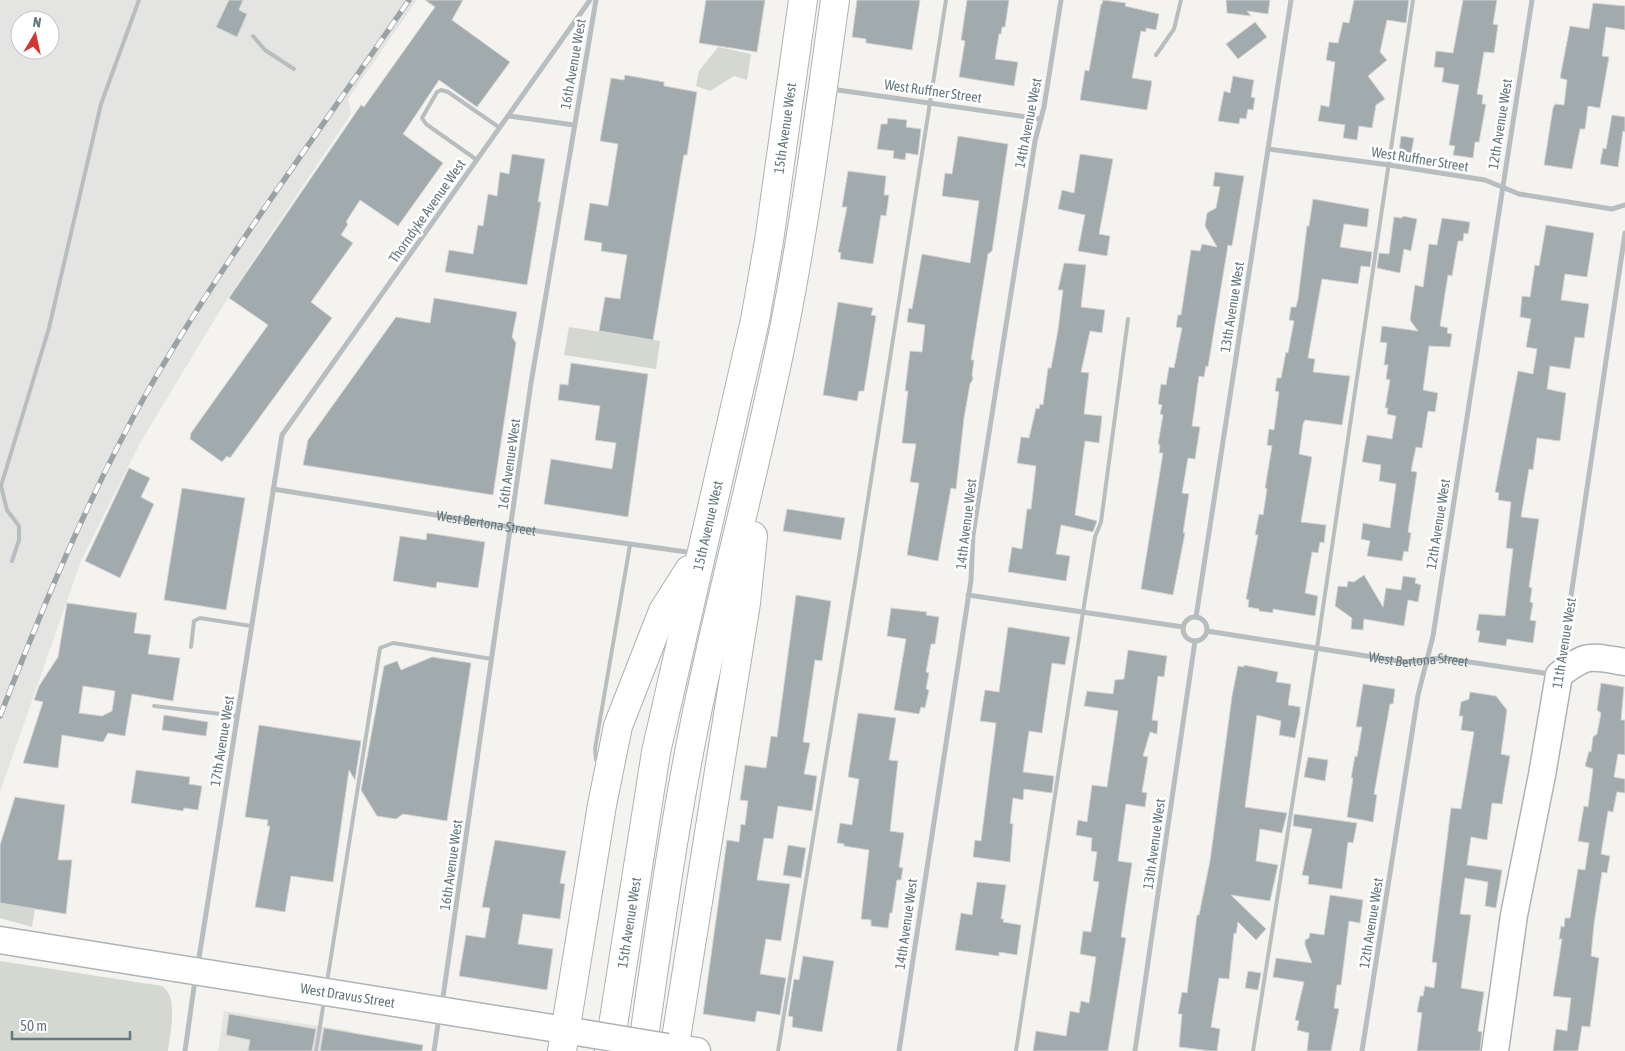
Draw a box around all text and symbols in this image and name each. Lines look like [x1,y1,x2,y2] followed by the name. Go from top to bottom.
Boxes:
[10,10,60,60] north arrow
[32,14,42,31] text: N
[557,17,589,111] street label: 16th Avenue West
[883,76,983,106] street label: West Ruffner Street
[1011,76,1045,170] street label: 14th Avenue West
[1485,77,1515,171] street label: 12th Avenue West
[771,82,799,175] street label: 15th Avenue West
[1370,143,1470,175] street label: West Ruffner Street
[385,156,469,266] street label: Thorndyke Avenue West
[1217,260,1247,354] street label: 13th Avenue West
[495,418,523,510] street label: 16th Avenue West
[1423,477,1453,571] street label: 12th Avenue West
[952,478,980,570] street label: 14th Avenue West
[690,479,726,572] street label: 15th Avenue West
[435,507,537,539] street label: West Bertona Street
[1549,596,1579,690] street label: 11th Avenue West
[1368,648,1470,670] street label: West Bertona Street
[207,694,237,788] street label: 17th Avenue West
[1140,798,1168,890] street label: 13th Avenue West
[437,819,465,911] street label: 16th Avenue West
[614,876,644,969] street label: 15th Avenue West
[1356,876,1386,970] street label: 12th Avenue West
[892,878,920,970] street label: 14th Avenue West
[299,980,396,1011] street label: West Dravus Street
[12,1008,130,1040] scale bar
[20,1017,47,1034] text: 50 m

